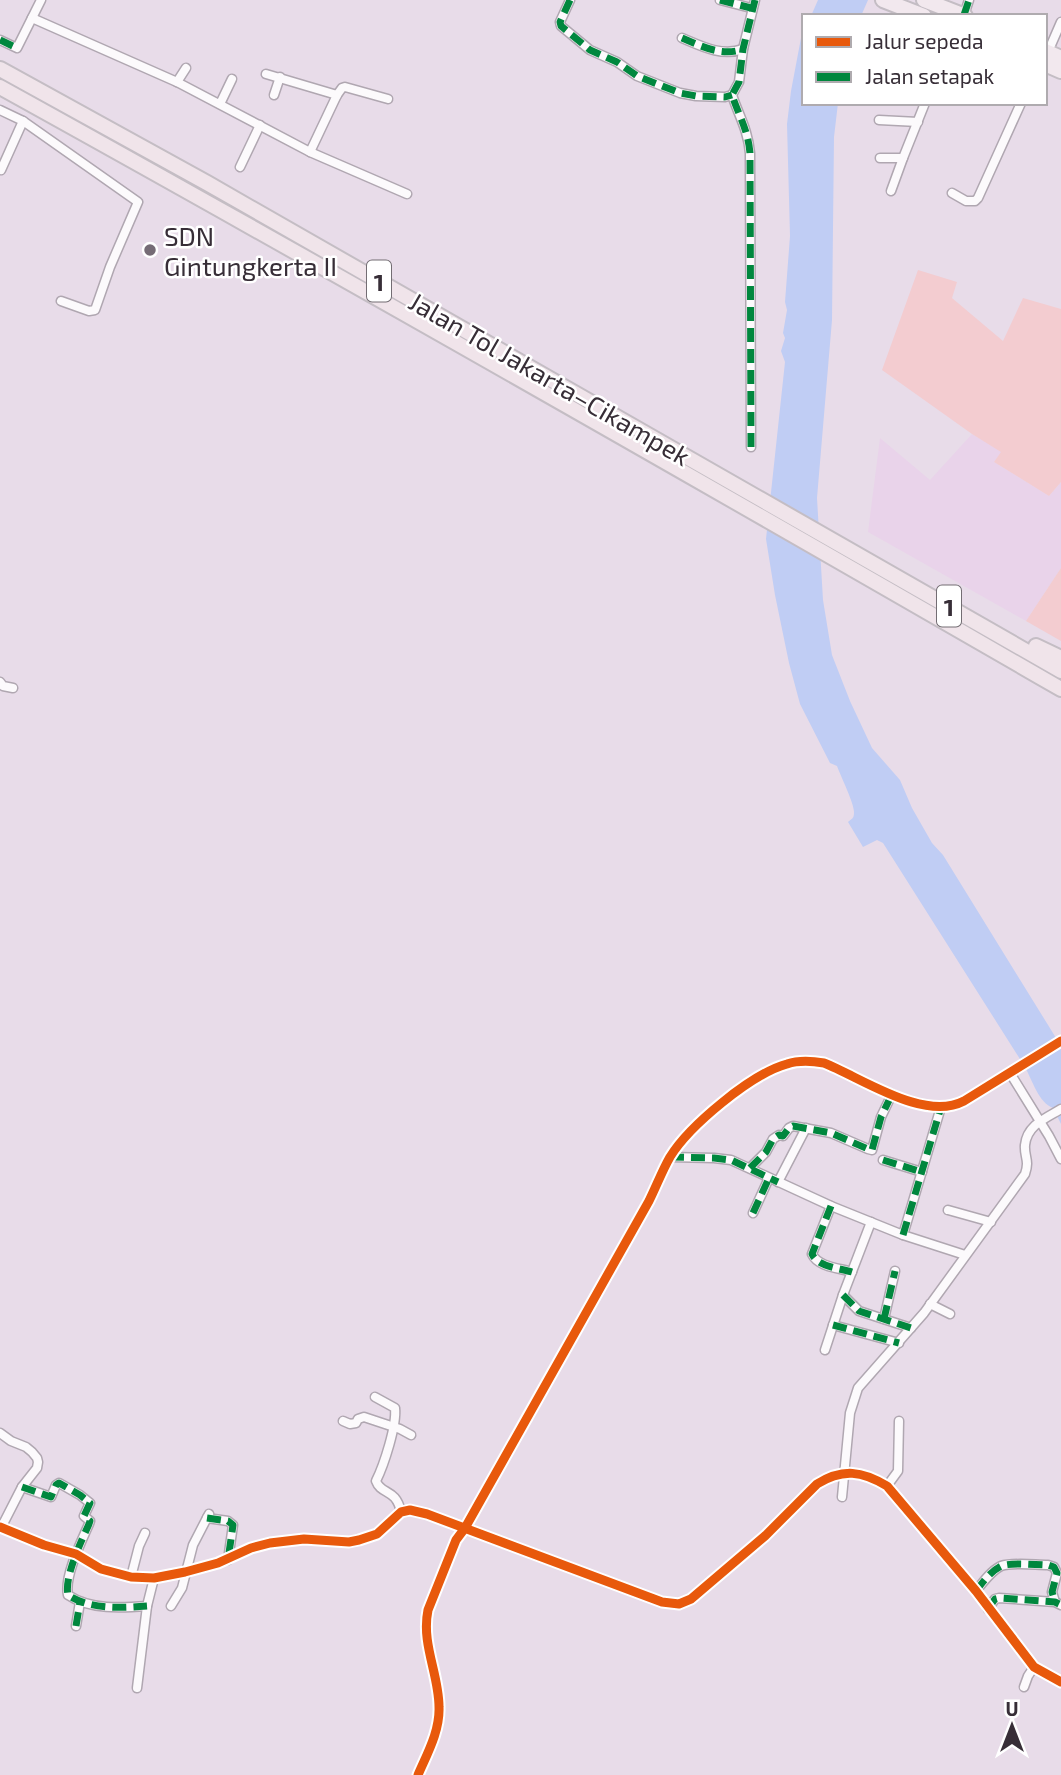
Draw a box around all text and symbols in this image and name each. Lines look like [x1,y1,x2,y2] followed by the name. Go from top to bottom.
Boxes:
[802,14,1047,105] legend
[865,28,984,53] text: Jalur sepeda
[865,63,995,88] text: Jalan setapak
[164,220,337,281] place label: SDN Gintungkerta II
[142,242,158,258] marker: SDN Gintungkerta II
[367,260,391,302] road number: 1
[404,285,696,471] street label: Jalan Tol Jakarta–Cikampek
[937,586,961,626] road number: 1
[977,1691,1047,1761] north arrow
[1005,1697,1019,1720] text: U

